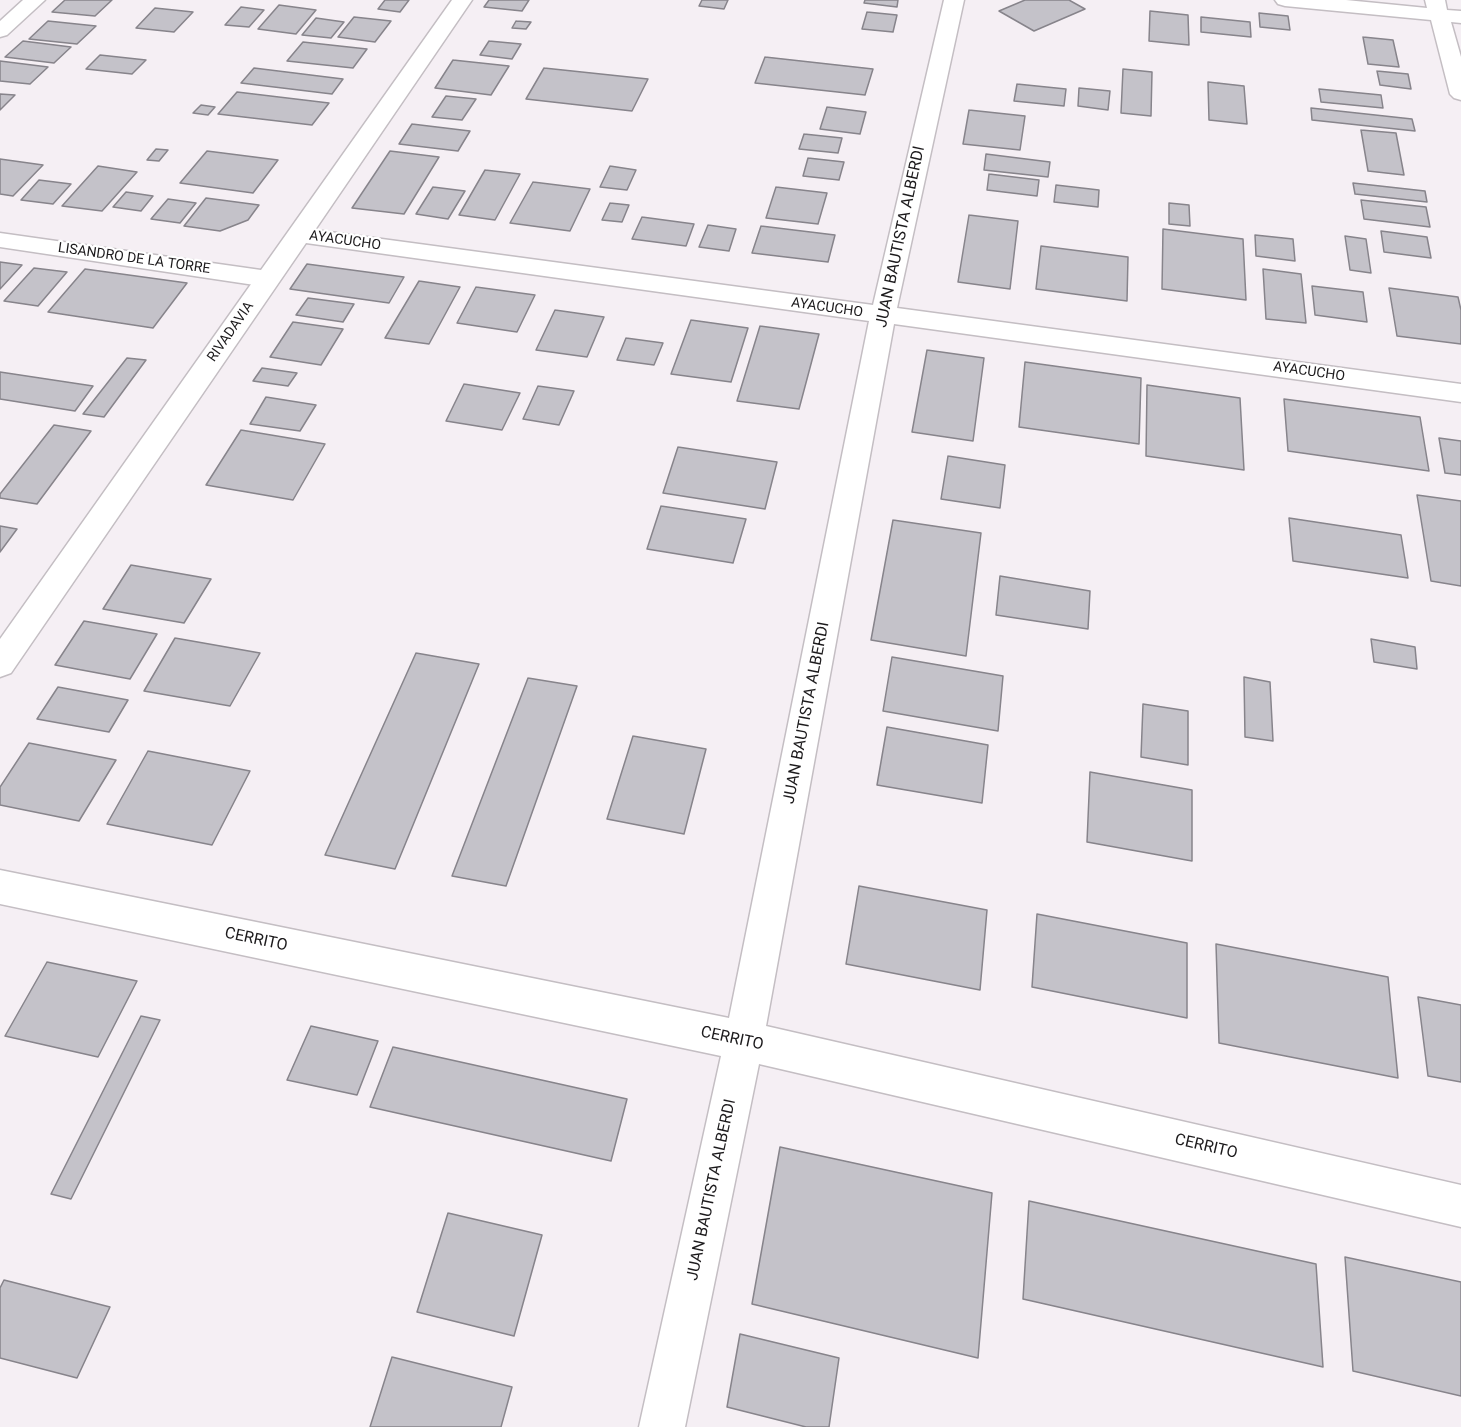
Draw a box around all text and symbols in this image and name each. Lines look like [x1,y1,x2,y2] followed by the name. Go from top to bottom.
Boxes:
[872,144,930,330] street label: JUAN BAUTISTA ALBERDI
[308,228,382,254] street label: AYACUCHO
[57,240,211,278] street label: LISANDRO DE LA TORRE
[790,295,864,321] street label: AYACUCHO
[204,299,258,365] street label: RIVADAVIA
[1272,359,1346,385] street label: AYACUCHO
[780,620,834,806] street label: JUAN BAUTISTA ALBERDI
[223,924,289,956] street label: CERRITO
[699,1023,765,1055] street label: CERRITO
[683,1097,741,1283] street label: JUAN BAUTISTA ALBERDI
[1173,1130,1239,1164] street label: CERRITO

